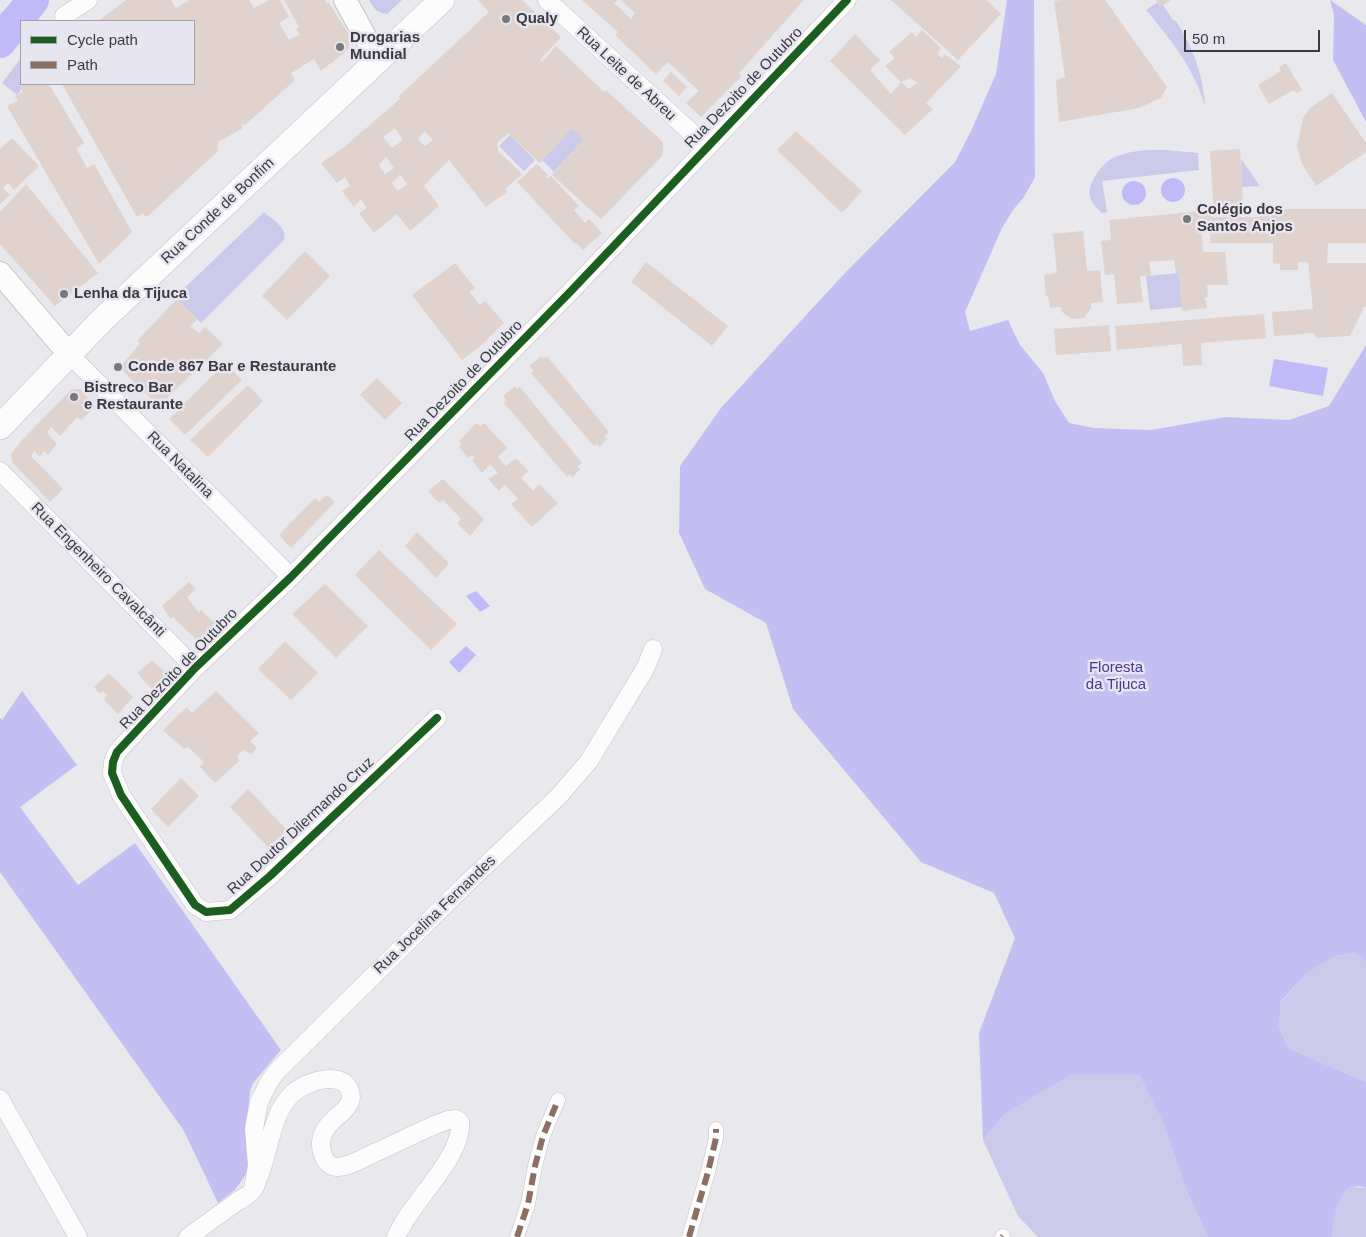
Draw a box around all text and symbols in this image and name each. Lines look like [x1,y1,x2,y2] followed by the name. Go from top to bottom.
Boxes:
[516,10,558,28] place label: Qualy
[500,13,512,25] marker: Qualy
[20,20,195,85] legend
[1186,20,1322,52] scale bar
[573,23,679,125] street label: Rua Leite de Abreu
[681,24,807,152] street label: Rua Dezoito de Outubro
[350,29,420,64] place label: Drogarias Mundial
[1192,30,1225,47] text: 50 m
[67,31,138,48] text: Cycle path
[334,41,346,53] marker: Drogarias Mundial
[67,56,98,73] text: Path
[158,154,278,268] street label: Rua Conde de Bonfim
[1197,201,1293,236] place label: Colégio dos Santos Anjos
[1181,213,1193,225] marker: Colégio dos Santos Anjos
[74,285,187,303] place label: Lenha da Tijuca
[58,288,70,300] marker: Lenha da Tijuca
[401,317,527,445] street label: Rua Dezoito de Outubro
[128,358,336,376] place label: Conde 867 Bar e Restaurante
[112,361,124,373] marker: Conde 867 Bar e Restaurante
[84,379,183,414] place label: Bistreco Bar e Restaurante
[68,391,80,403] marker: Bistreco Bar e Restaurante
[143,428,217,502] street label: Rua Natalina
[27,499,169,641] street label: Rua Engenheiro Cavalcânti
[116,605,242,733] street label: Rua Dezoito de Outubro
[1086,659,1146,694] park label: Floresta da Tijuca
[224,753,378,899] street label: Rua Doutor Dilermando Cruz
[370,852,500,978] street label: Rua Jocelina Fernandes

